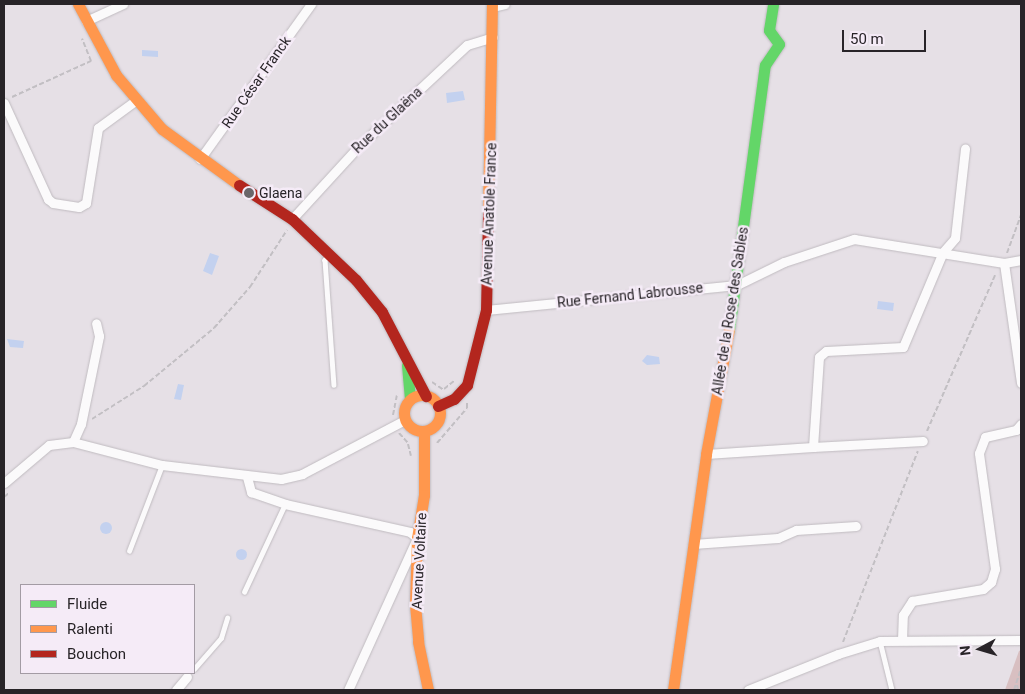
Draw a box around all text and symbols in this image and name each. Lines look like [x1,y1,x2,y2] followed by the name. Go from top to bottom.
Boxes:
[845,20,929,52] scale bar
[850,30,884,48] text: 50 m
[218,33,294,131] street label: Rue César Franck
[348,83,426,157] street label: Rue du Glaëna
[478,142,500,286] street label: Avenue Anatole France
[259,185,302,201] place label: Glaena
[243,187,255,199] marker: Glaena
[708,226,752,396] street label: Allée de la Rose des Sables
[556,279,704,311] street label: Rue Fernand Labrousse
[408,512,430,610] street label: Avenue Voltaire
[20,584,195,674] legend
[67,595,107,613] text: Fluide
[67,620,113,638] text: Ralenti
[955,624,1005,674] north arrow
[67,645,126,663] text: Bouchon
[957,645,974,656] text: N

